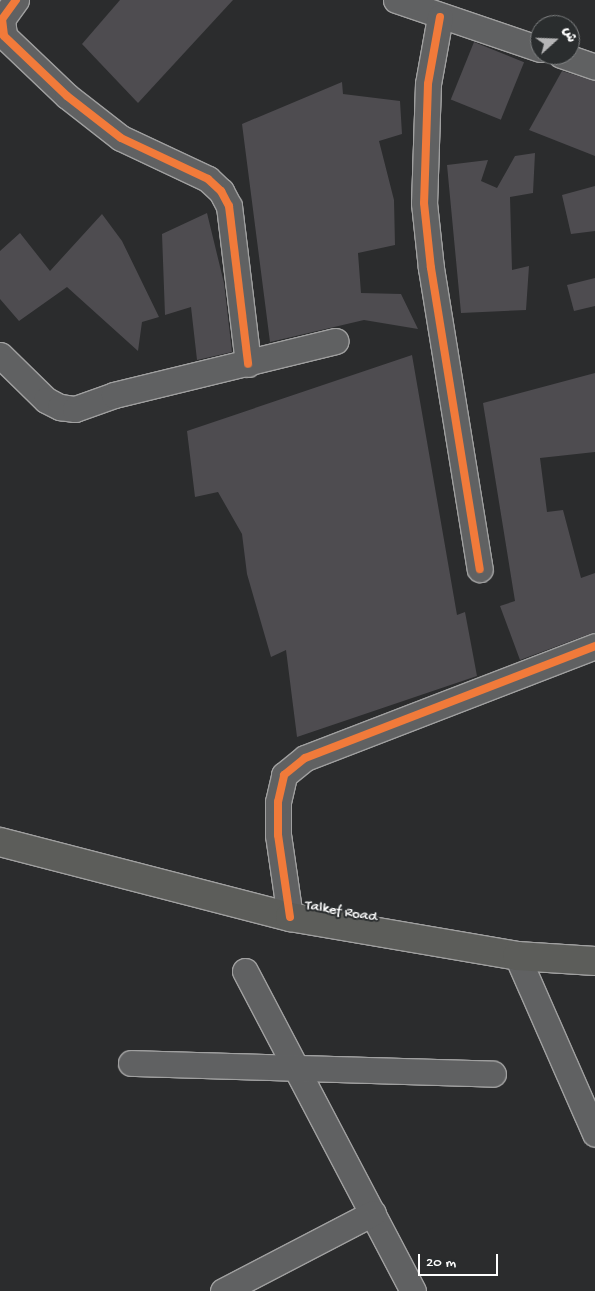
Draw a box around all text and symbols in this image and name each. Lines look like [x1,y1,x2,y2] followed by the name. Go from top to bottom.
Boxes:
[530,15,580,65] north arrow
[558,25,579,45] text: ش
[304,897,378,927] street label: Talkef Road
[420,1244,500,1276] scale bar
[426,1254,456,1272] text: 20 m

